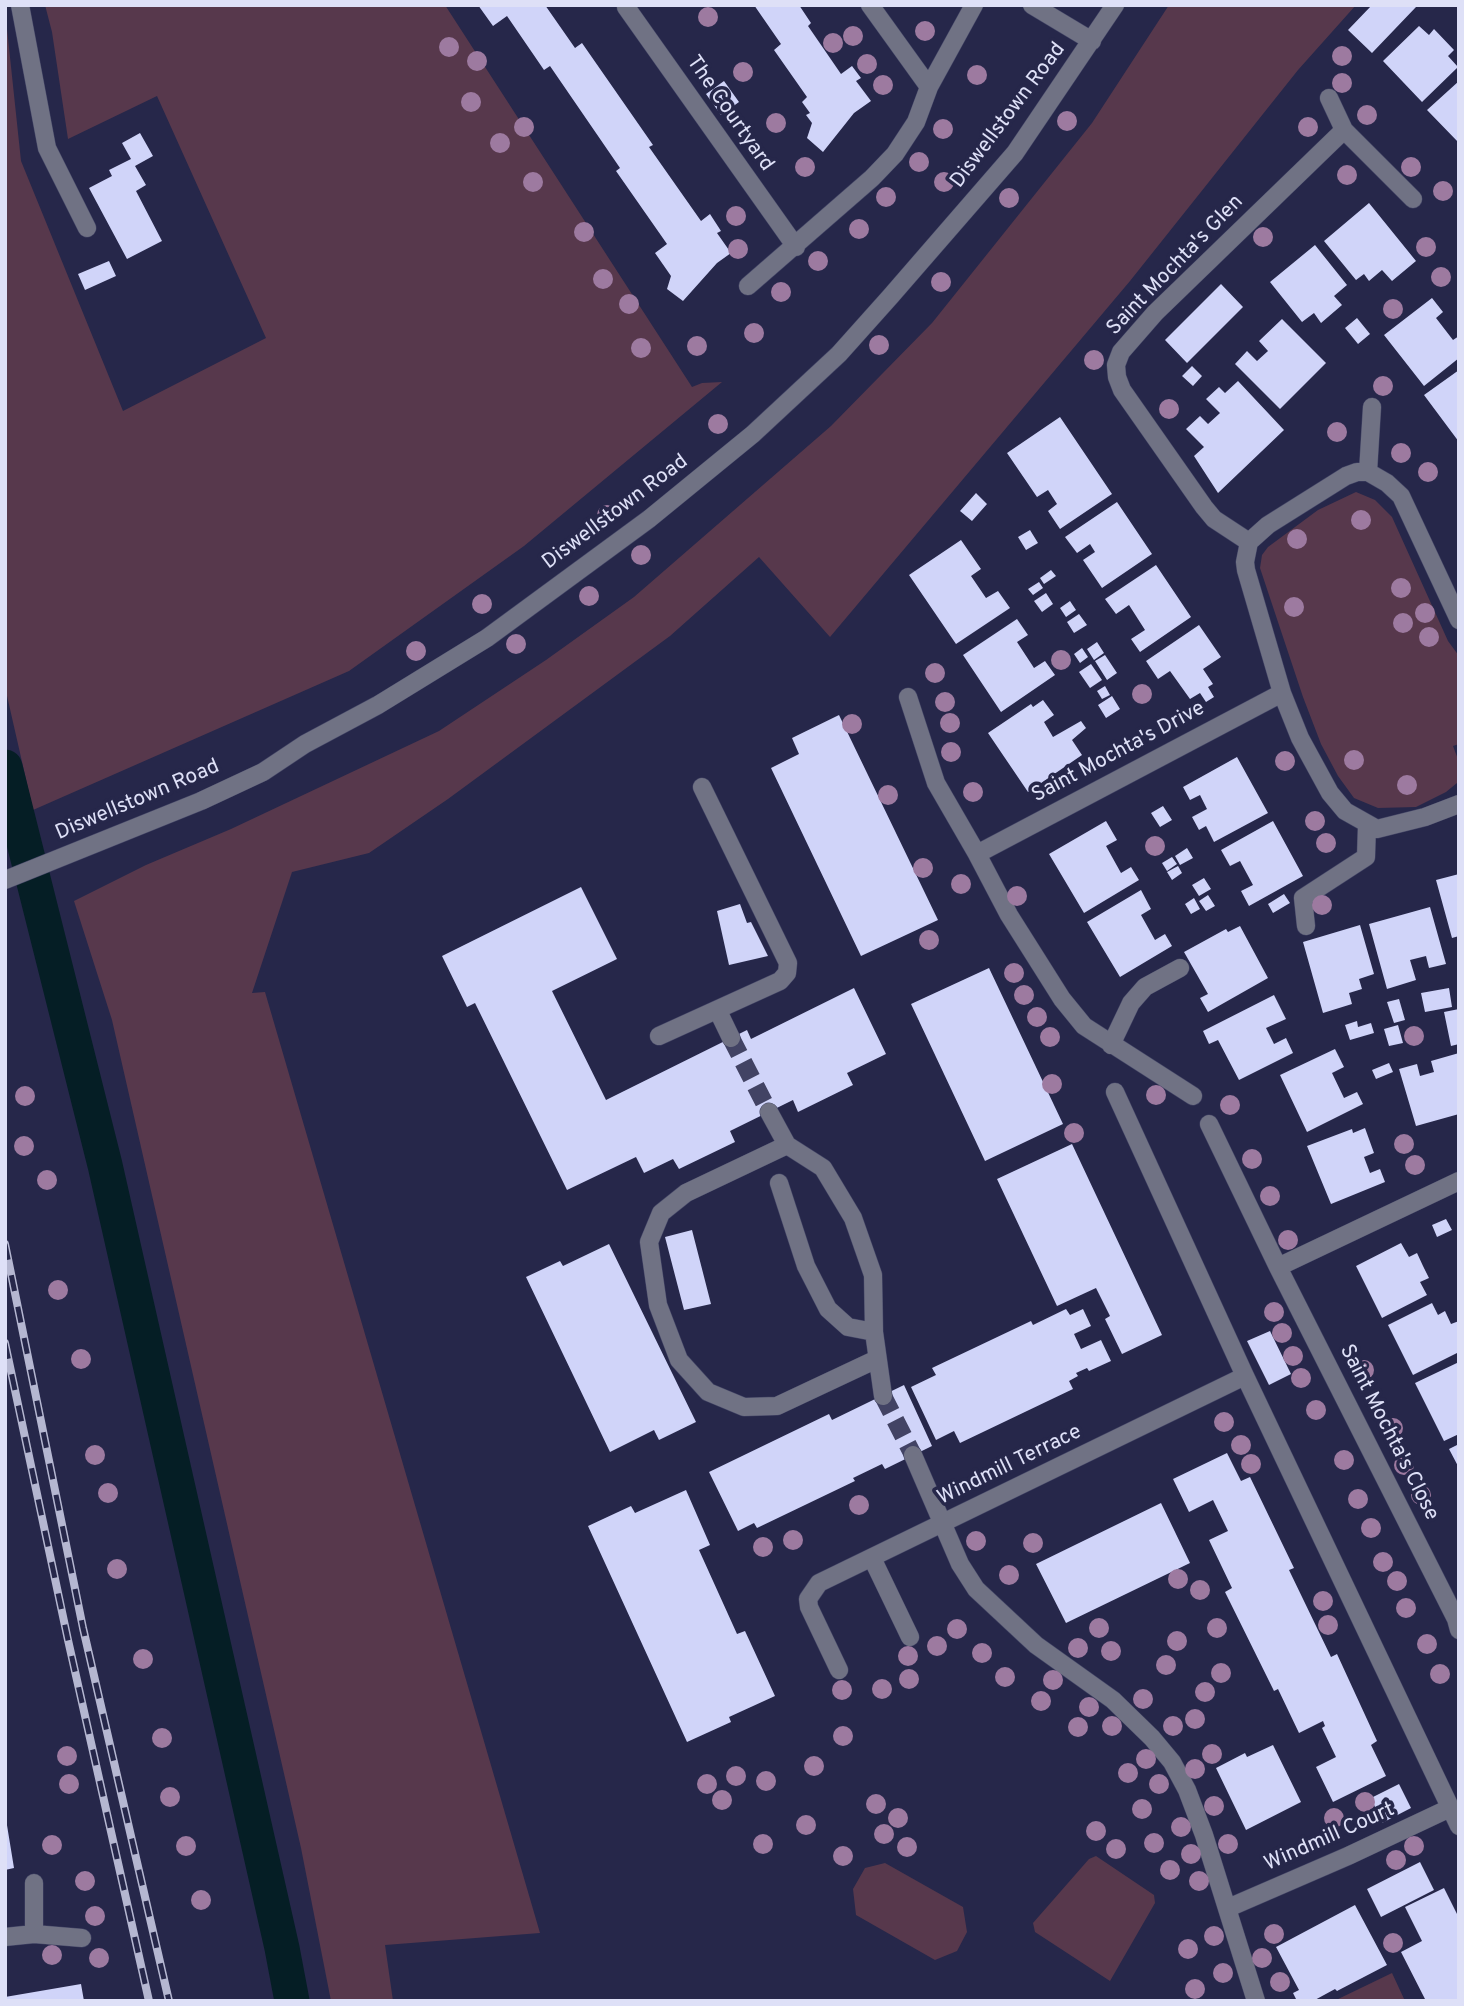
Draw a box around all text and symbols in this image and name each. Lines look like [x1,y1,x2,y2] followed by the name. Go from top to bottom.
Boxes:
[946,38,1072,194] street label: Diswellstown Road
[680,51,778,177] street label: The Courtyard
[1102,190,1250,342] street label: Saint Mochta's Glen
[538,450,694,576] street label: Diswellstown Road
[1028,697,1210,809] street label: Saint Mochta's Drive
[52,755,224,847] street label: Diswellstown Road
[1333,1341,1443,1525] street label: Saint Mochta's Close
[934,1420,1086,1512] street label: Windmill Terrace
[1261,1798,1399,1878] street label: Windmill Court

